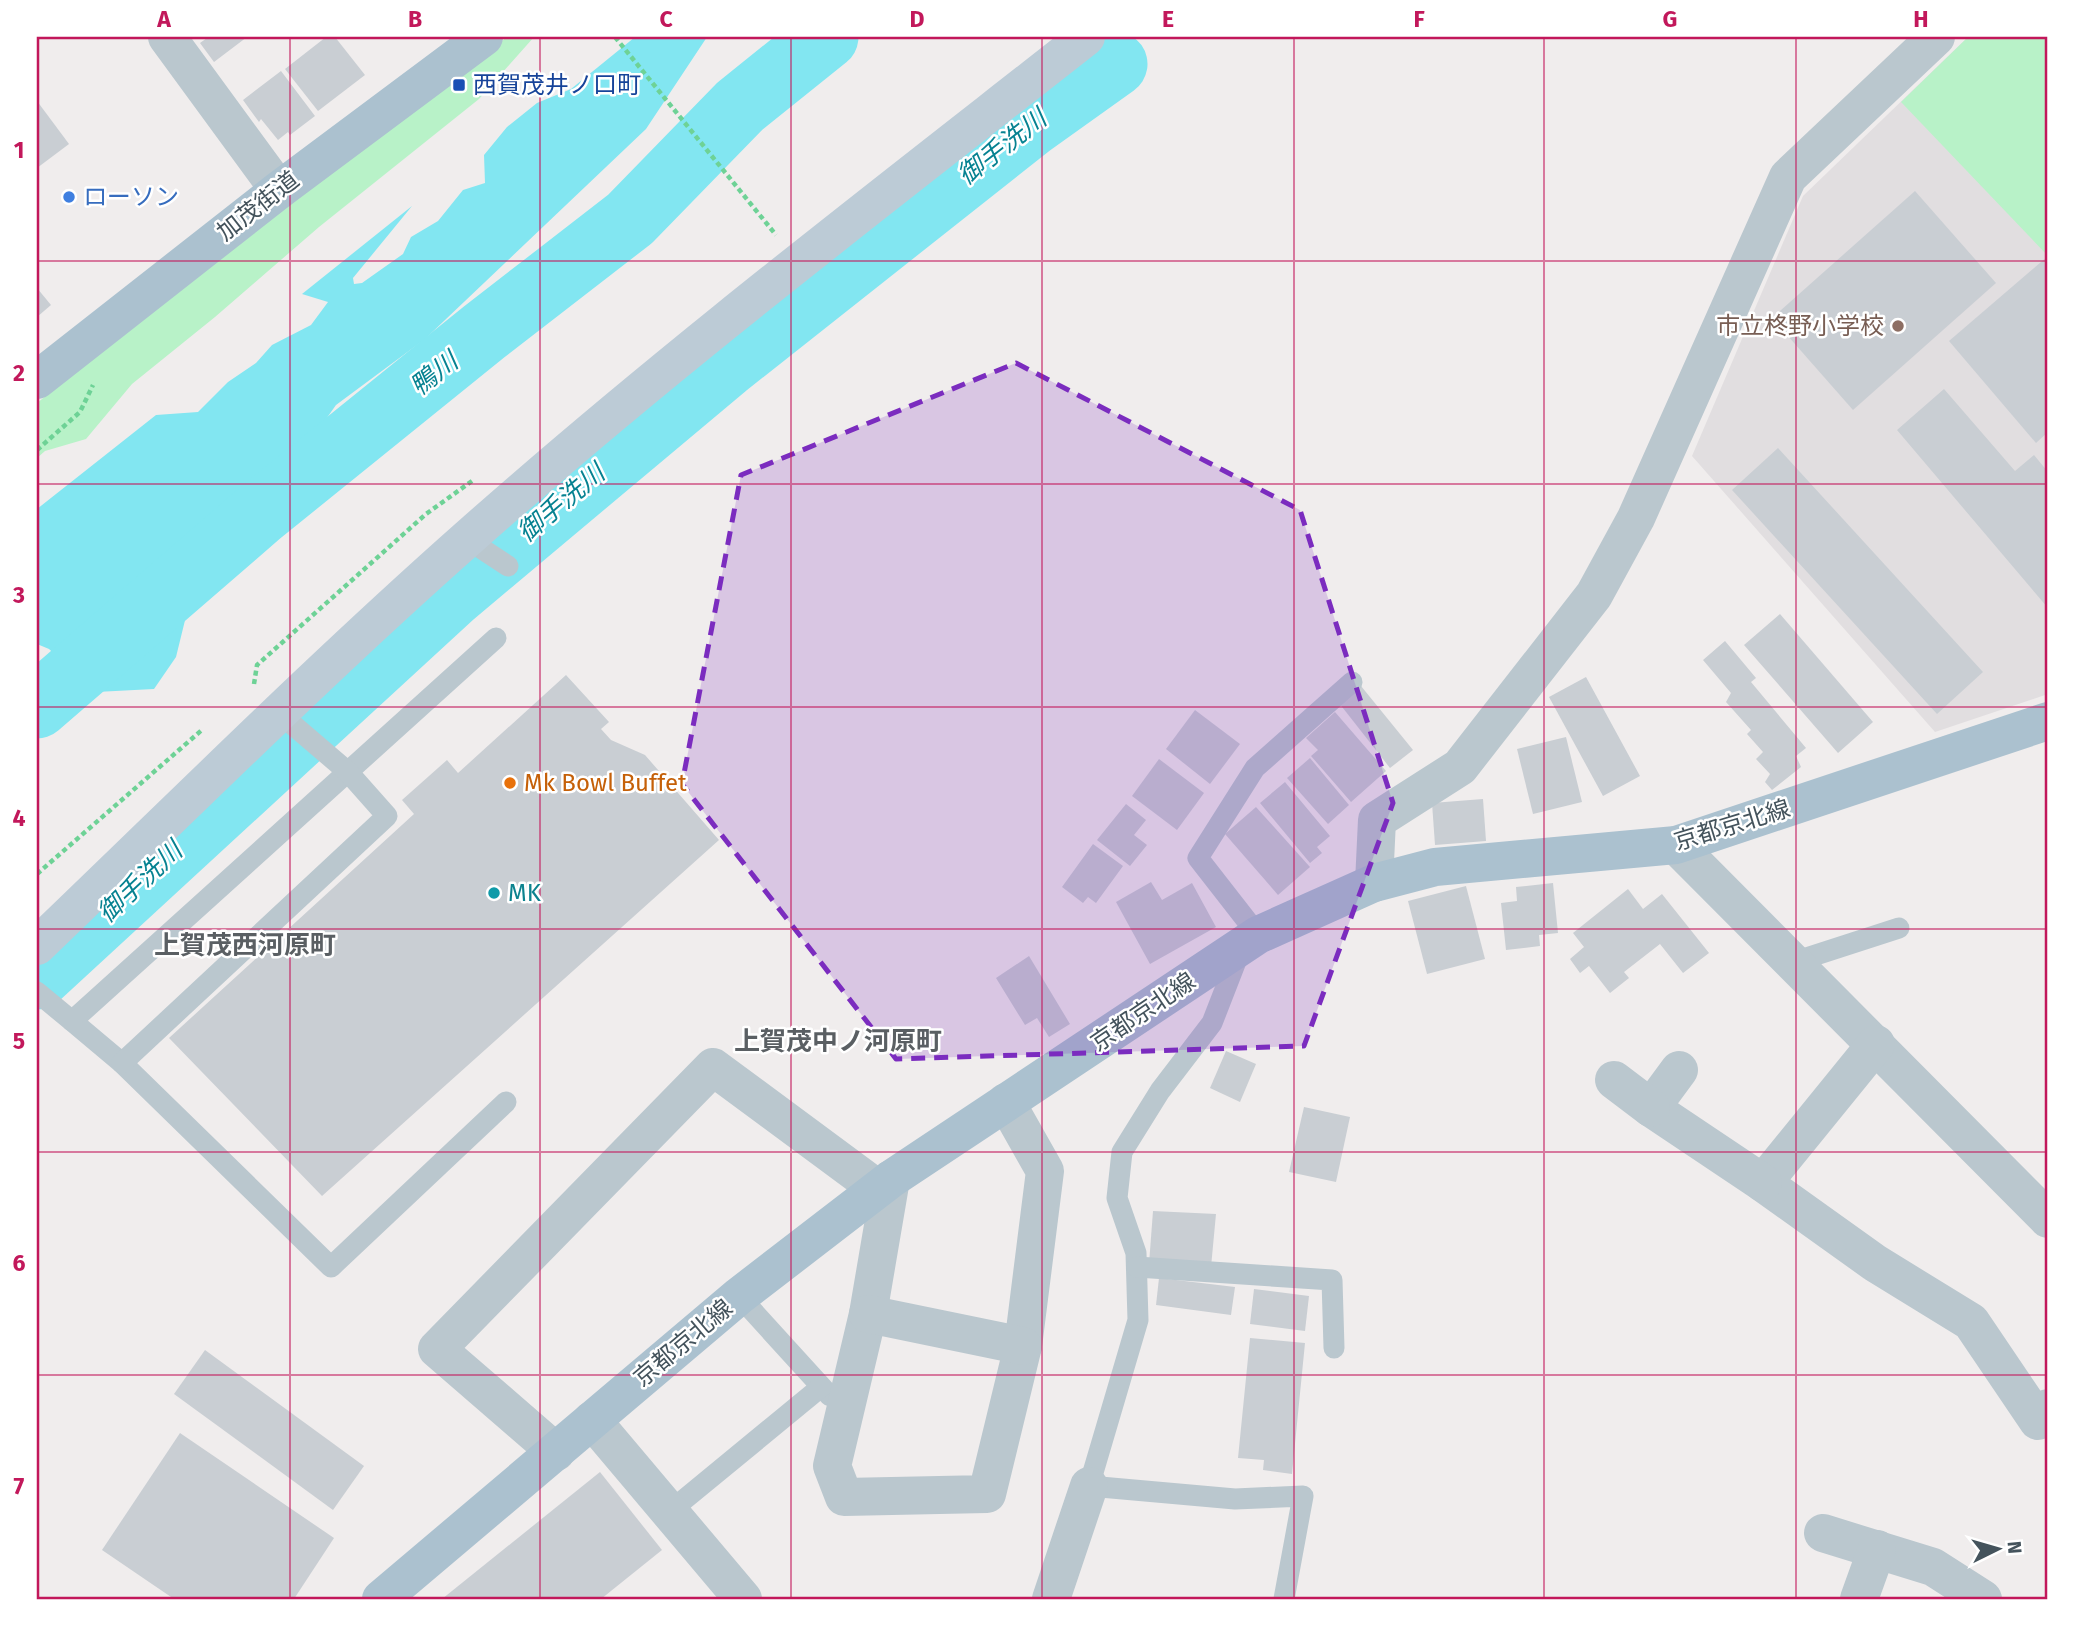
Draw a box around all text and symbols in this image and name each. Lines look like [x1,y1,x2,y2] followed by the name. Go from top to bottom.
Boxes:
[156,5,171,33] text: A
[408,5,422,33] text: B
[659,5,673,33] text: C
[910,5,925,33] text: D
[1162,5,1174,33] text: E
[1413,5,1425,33] text: F
[1663,5,1677,33] text: G
[1913,5,1929,33] text: H
[473,71,641,99] place label: 西賀茂井ノ口町
[451,77,467,93] marker: 西賀茂井ノ口町
[951,101,1055,191] water label: 御手洗川
[14,136,24,164] text: 1
[212,165,304,247] street label: 加茂街道
[83,183,179,211] place label: ローソン
[61,189,77,205] marker: ローソン
[1716,312,1884,340] place label: 市立柊野小学校
[1890,318,1906,334] marker: 市立柊野小学校
[404,344,466,402] water label: 鴨川
[13,359,25,387] text: 2
[511,456,613,548] water label: 御手洗川
[12,581,25,609] text: 3
[524,769,687,797] place label: Mk Bowl Buffet
[502,775,518,791] marker: Mk Bowl Buffet
[1671,794,1793,856] street label: 京都京北線
[13,804,26,832] text: 4
[91,833,191,929] water label: 御手洗川
[508,879,542,907] place label: MK
[486,885,502,901] marker: MK
[154,930,336,961] district label: 上賀茂西河原町
[1085,967,1201,1057] street label: 京都京北線
[734,1026,942,1057] district label: 上賀茂中ノ河原町
[13,1027,25,1055] text: 5
[13,1249,26,1277] text: 6
[628,1294,738,1392] street label: 京都京北線
[14,1472,25,1500] text: 7
[1962,1514,2032,1584] north arrow
[2002,1540,2026,1555] text: N

